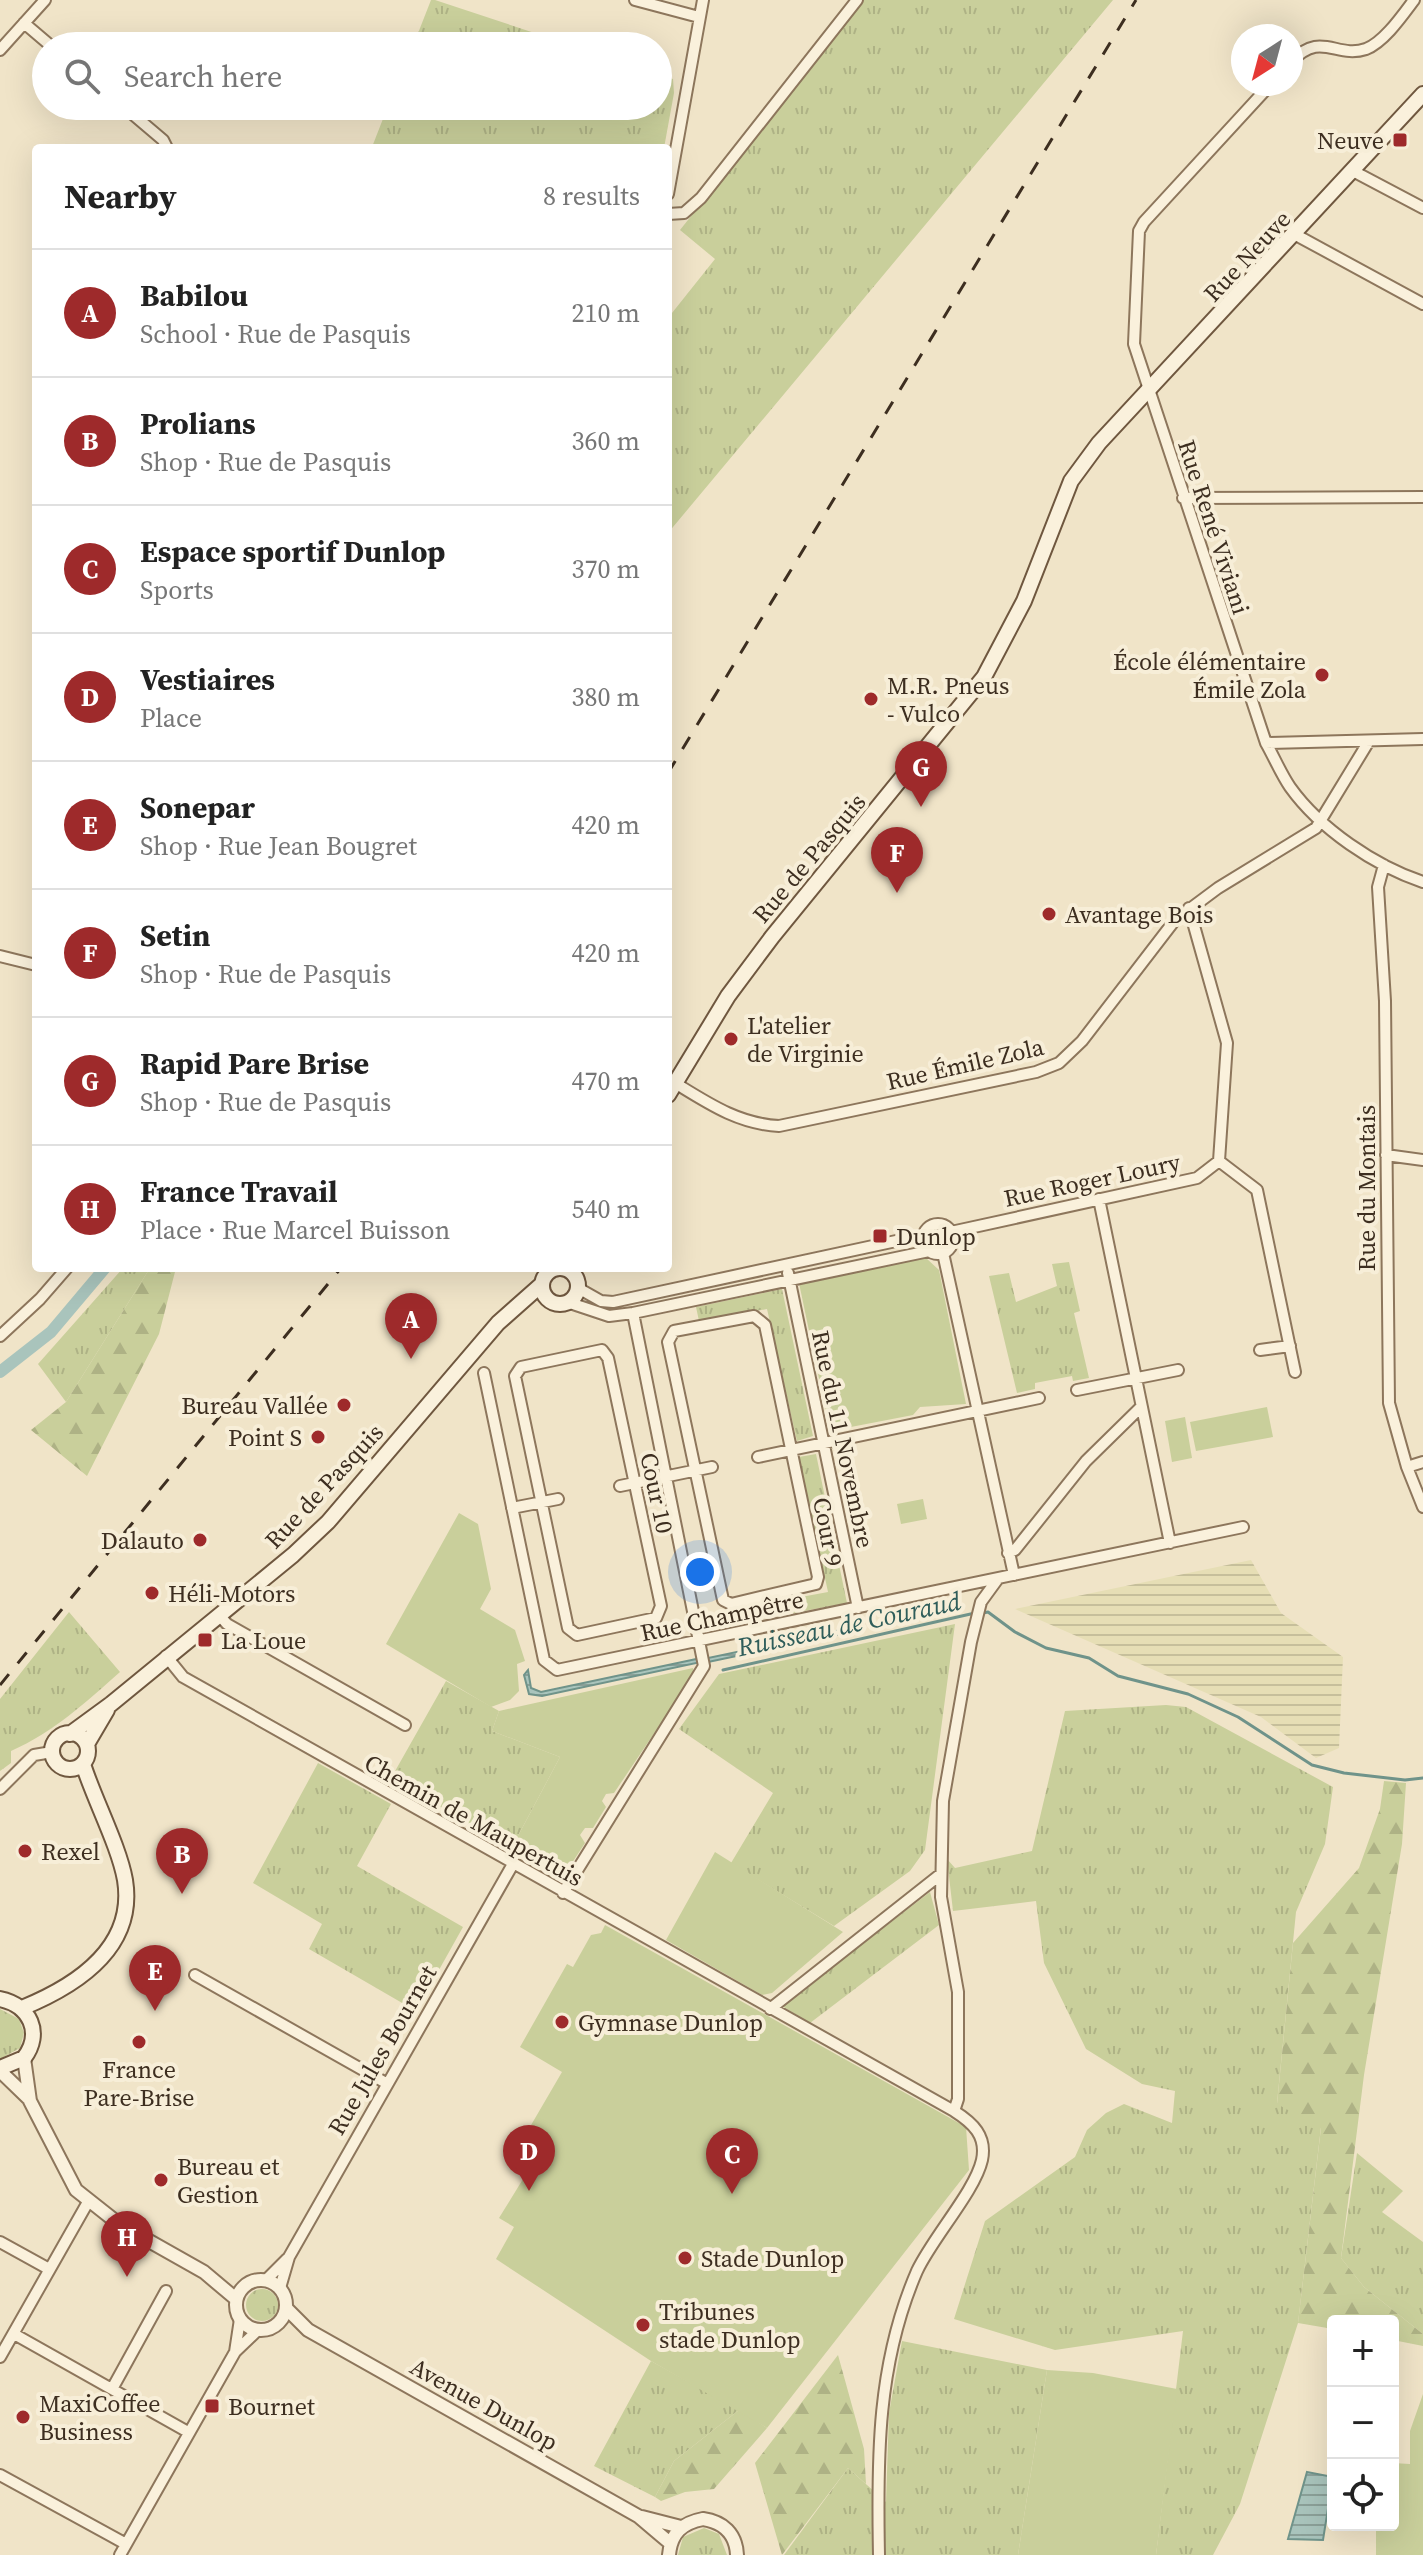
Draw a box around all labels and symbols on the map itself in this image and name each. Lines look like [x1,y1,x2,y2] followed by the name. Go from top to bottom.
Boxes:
[1231,24,1303,96] north arrow
[1317,124,1384,157] place label: Neuve
[1391,131,1409,149] marker: Neuve
[1196,203,1298,309] street label: Rue Neuve
[1170,436,1258,618] street label: Rue René Viviani
[1113,645,1307,706] place label: École élémentaire Émile Zola
[1313,666,1331,684] marker: École élémentaire Émile Zola
[887,669,1009,730] place label: M.R. Pneus - Vulco
[862,690,880,708] marker: M.R. Pneus - Vulco
[895,741,947,807] pin: G
[745,786,873,930] street label: Rue de Pasquis
[871,827,923,893] pin: F
[1065,898,1213,931] place label: Avantage Bois
[1040,905,1058,923] marker: Avantage Bois
[747,1009,864,1070] place label: L'atelier de Virginie
[722,1030,740,1048] marker: L'atelier de Virginie
[883,1030,1048,1098] street label: Rue Émile Zola
[1350,1105,1383,1271] street label: Rue du Montais
[1001,1145,1184,1215] street label: Rue Roger Loury
[896,1220,976,1253] place label: Dunlop
[871,1227,889,1245] marker: Dunlop
[385,1293,437,1359] pin: A
[804,1327,882,1551] street label: Rue du 11 Novembre
[181,1389,328,1422] place label: Bureau Vallée
[335,1396,353,1414] marker: Bureau Vallée
[257,1416,391,1556] street label: Rue de Pasquis
[228,1421,302,1454] place label: Point S
[309,1428,327,1446] marker: Point S
[632,1450,682,1536] street label: Cour 10
[805,1495,851,1569] street label: Cour 9
[101,1524,184,1557] place label: Dalauto
[191,1531,209,1549] marker: Dalauto
[680,1552,720,1592] your location
[168,1577,295,1610] place label: Héli-Motors
[637,1583,807,1649] street label: Rue Champêtre
[733,1583,964,1665] water label: Ruisseau de Couraud
[143,1584,161,1602] marker: Héli-Motors
[221,1624,306,1657] place label: La Loue
[196,1631,214,1649] marker: La Loue
[359,1746,589,1894] street label: Chemin de Maupertuis
[156,1828,208,1894] pin: B
[41,1835,100,1868] place label: Rexel
[16,1842,34,1860] marker: Rexel
[129,1945,181,2011] pin: E
[320,1959,444,2141] street label: Rue Jules Bournet
[578,2006,763,2039] place label: Gymnase Dunlop
[553,2013,571,2031] marker: Gymnase Dunlop
[130,2033,148,2051] marker: France Pare-Brise
[83,2053,195,2114] place label: France Pare-Brise
[503,2125,555,2191] pin: D
[706,2128,758,2194] pin: C
[177,2150,280,2211] place label: Bureau et Gestion
[152,2171,170,2189] marker: Bureau et Gestion
[101,2211,153,2277] pin: H
[701,2242,844,2275] place label: Stade Dunlop
[676,2249,694,2267] marker: Stade Dunlop
[659,2295,801,2356] place label: Tribunes stade Dunlop
[634,2316,652,2334] marker: Tribunes stade Dunlop
[404,2350,564,2458] street label: Avenue Dunlop
[39,2387,160,2448] place label: MaxiCoffee Business
[228,2390,315,2423] place label: Bournet
[203,2397,221,2415] marker: Bournet
[14,2408,32,2426] marker: MaxiCoffee Business

